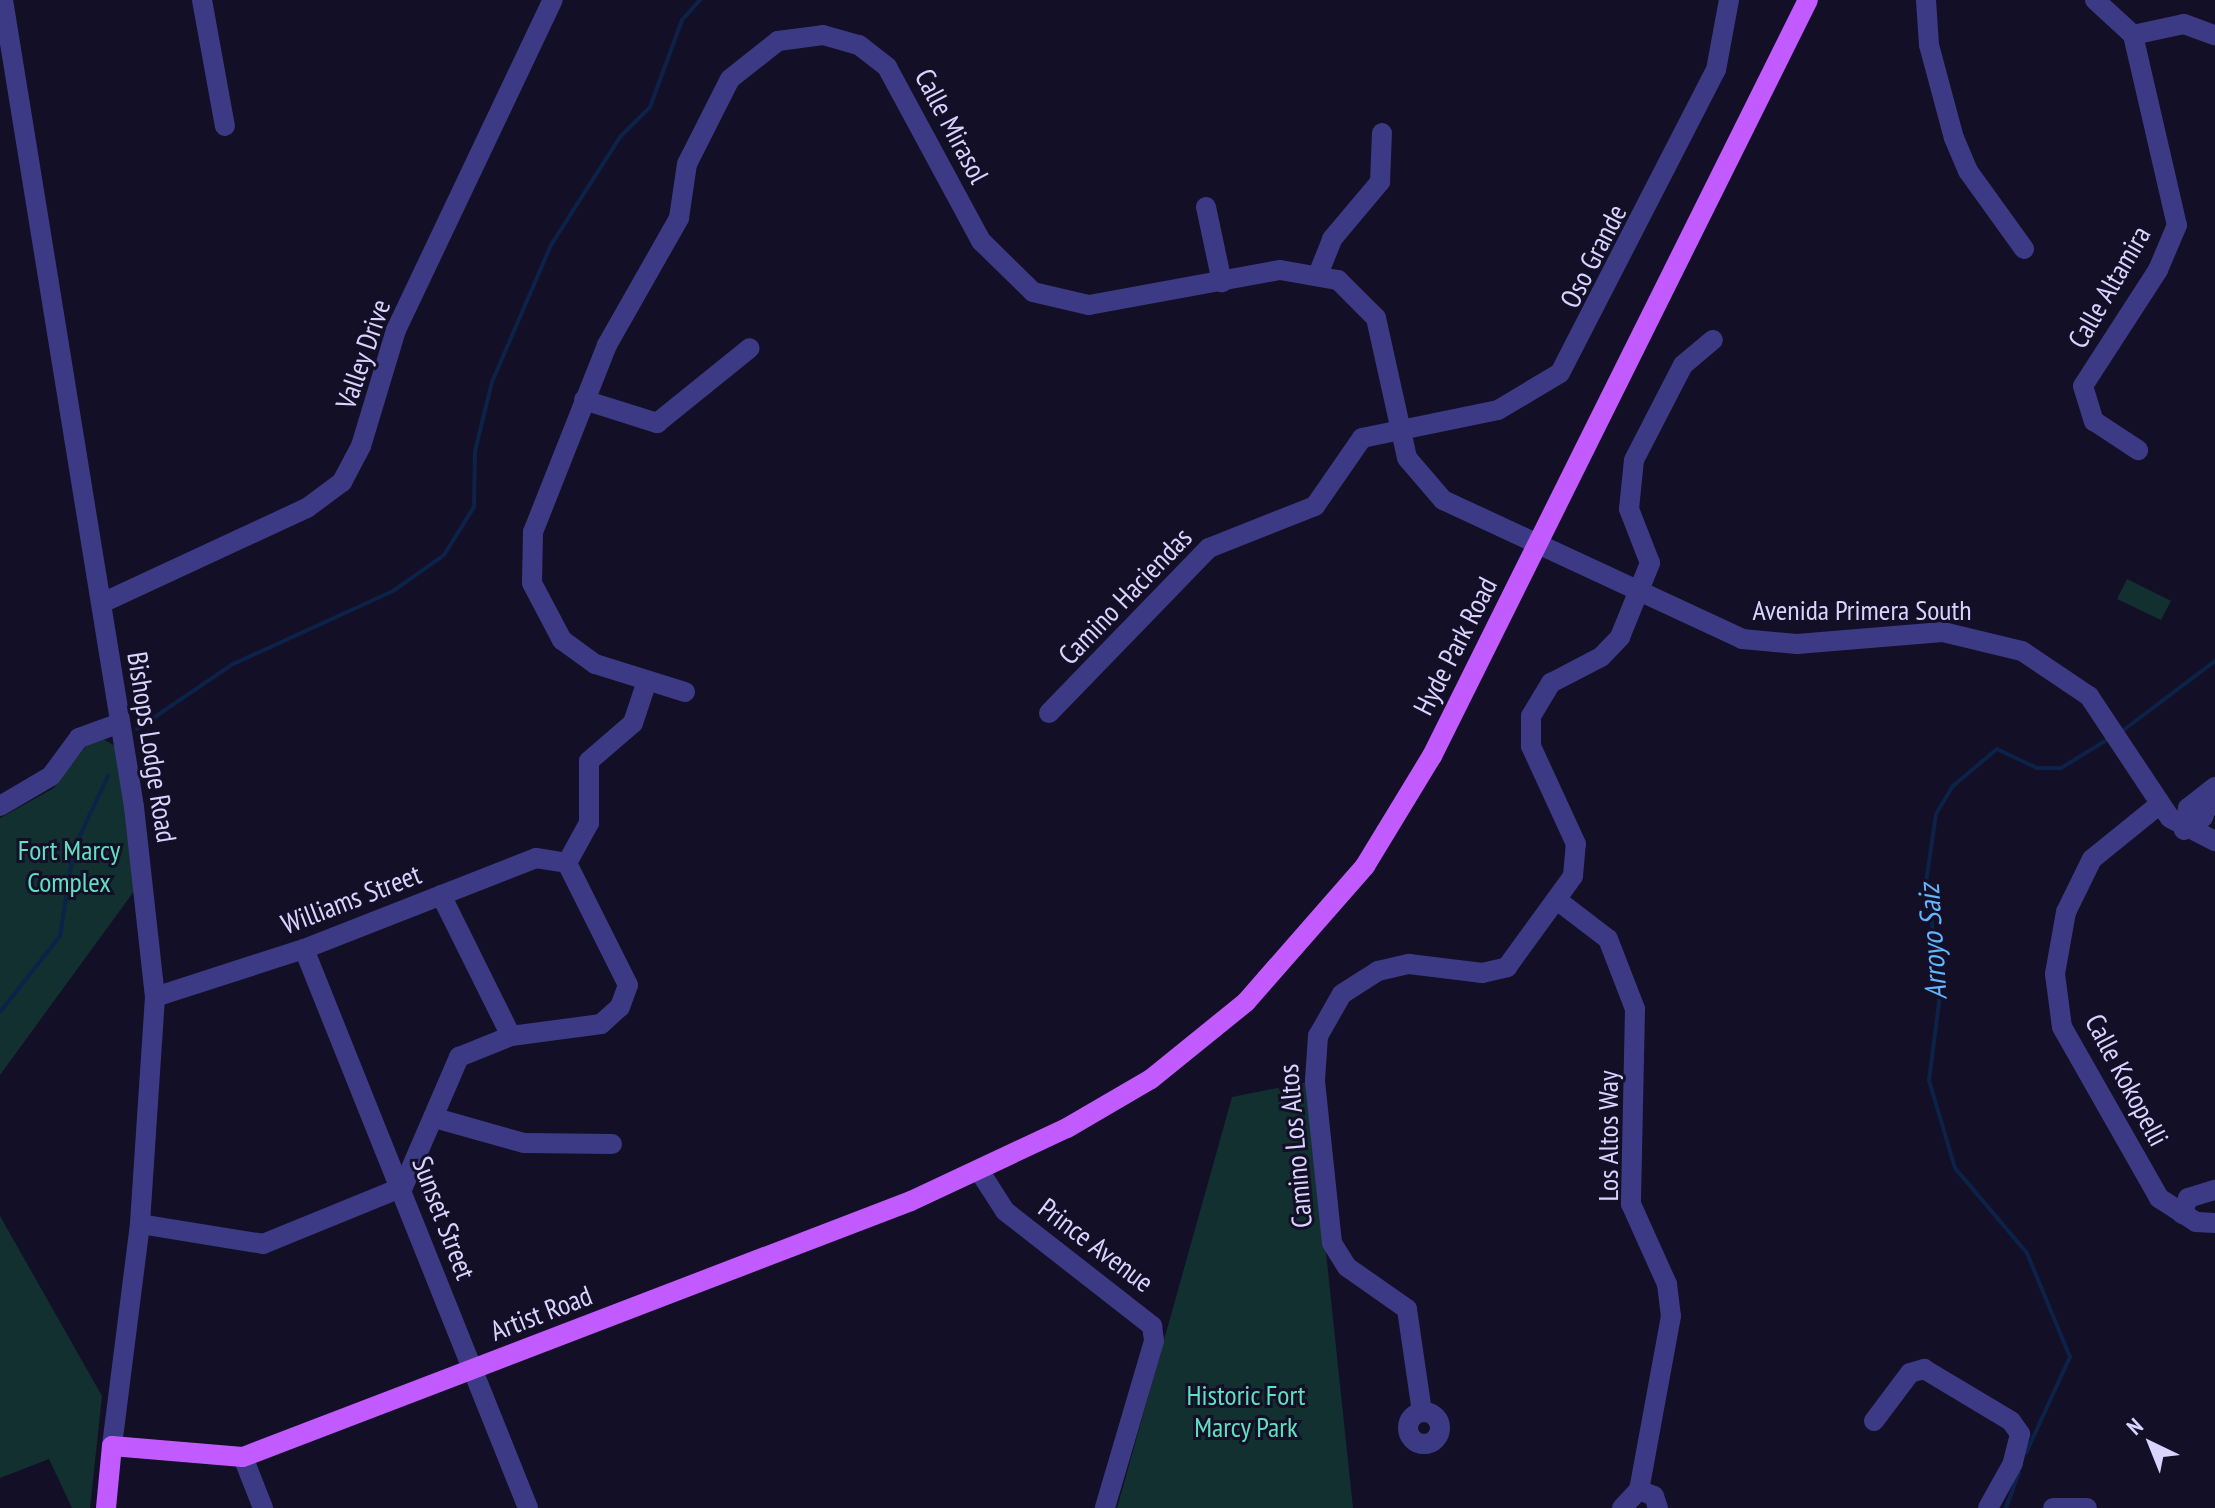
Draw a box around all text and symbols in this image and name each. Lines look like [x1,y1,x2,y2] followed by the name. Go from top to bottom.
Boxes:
[908,63,996,189] street label: Calle Mirasol
[1553,199,1633,313] street label: Oso Grande
[2060,220,2158,354] street label: Calle Altamira
[328,294,398,414] street label: Valley Drive
[1051,521,1199,671] street label: Camino Haciendas
[1406,571,1504,721] street label: Hyde Park Road
[1753,593,1971,627] street label: Avenida Primera South
[120,649,184,845] street label: Bishops Lodge Road
[18,833,120,899] park label: Fort Marcy Complex
[276,857,426,941] street label: Williams Street
[1910,883,1954,1001] water label: Arroyo Saiz
[2078,1008,2176,1152] street label: Calle Kokopelli
[1271,1062,1319,1230] street label: Camino Los Altos
[1591,1070,1625,1202] street label: Los Altos Way
[405,1152,483,1284] street label: Sunset Street
[1032,1191,1160,1299] street label: Prince Avenue
[485,1278,597,1348] street label: Artist Road
[1186,1378,1306,1444] park label: Historic Fort Marcy Park
[2111,1404,2191,1484] north arrow
[2121,1412,2149,1441] text: N

